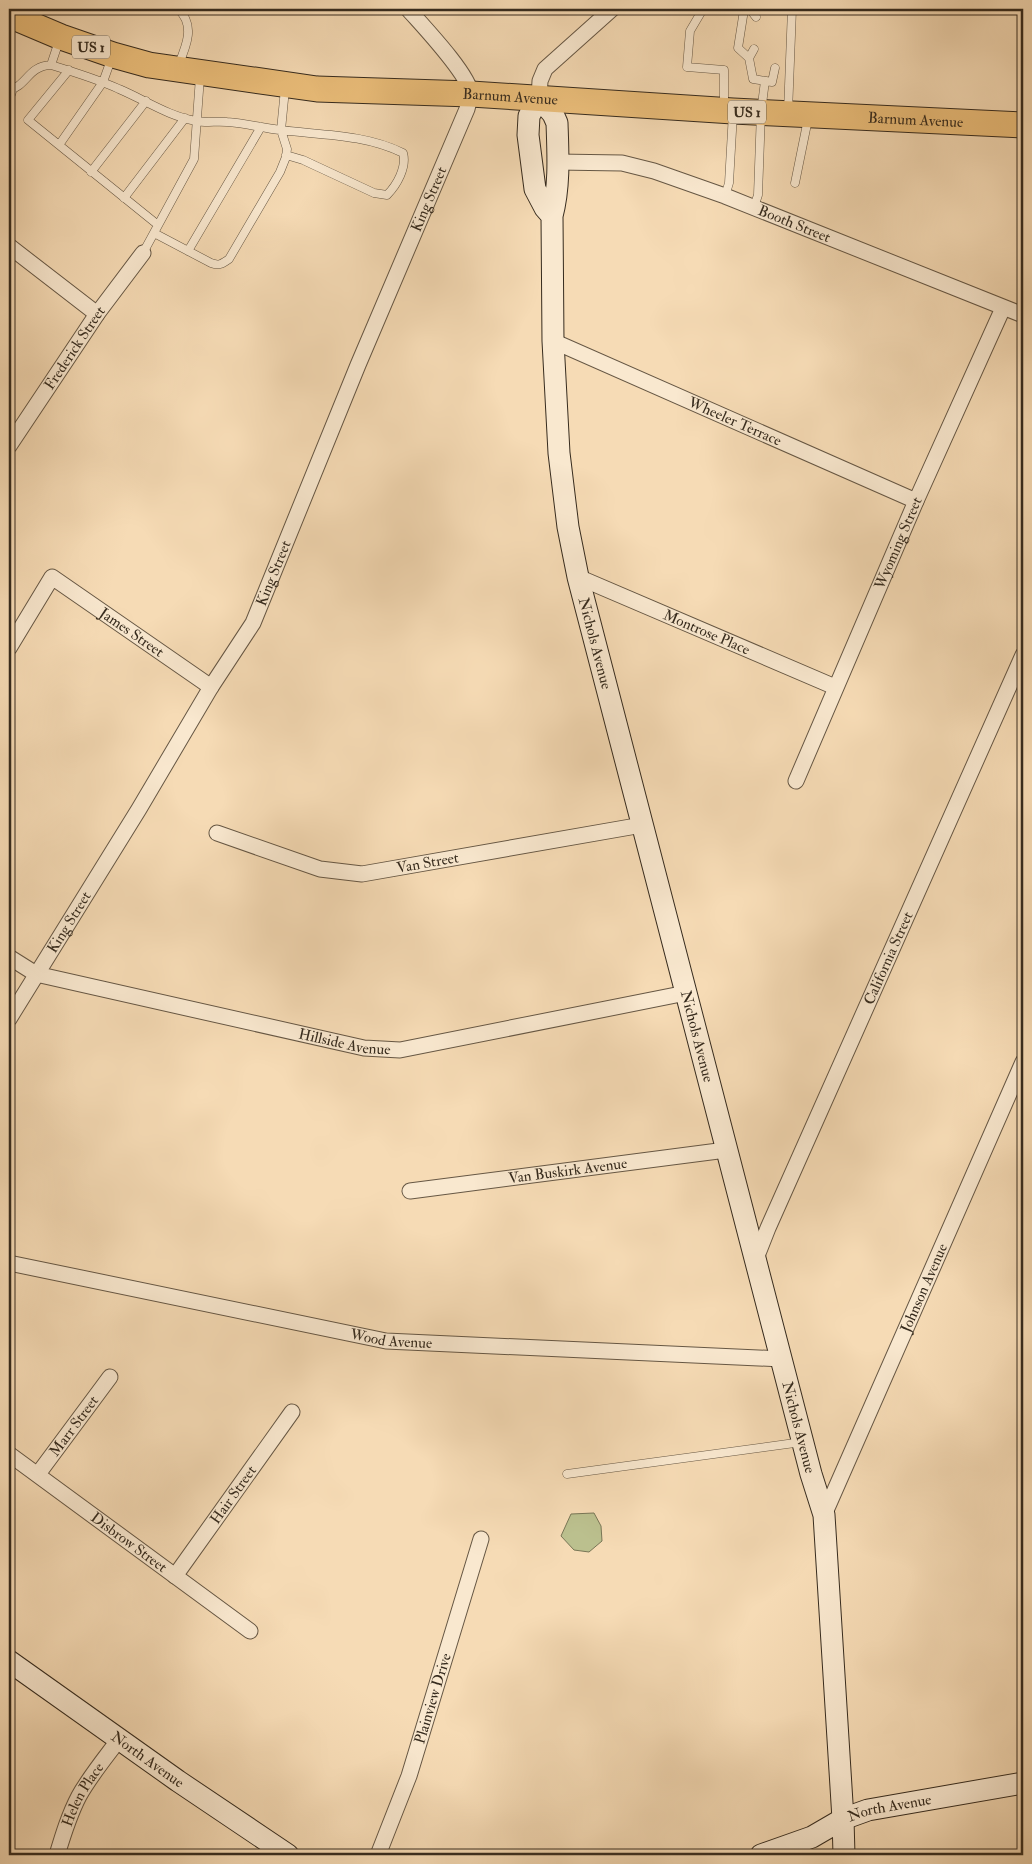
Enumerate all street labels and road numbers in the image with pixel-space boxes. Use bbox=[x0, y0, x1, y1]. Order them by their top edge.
road number: US 1 bbox=[72, 36, 110, 58]
street label: Barnum Avenue bbox=[462, 85, 558, 110]
road number: US 1 bbox=[728, 100, 766, 124]
street label: Barnum Avenue bbox=[868, 109, 964, 132]
street label: King Street bbox=[407, 164, 451, 235]
street label: Booth Street bbox=[755, 201, 833, 247]
street label: Frederick Street bbox=[40, 302, 110, 394]
street label: Wheeler Terrace bbox=[684, 392, 784, 451]
street label: Wyoming Street bbox=[870, 494, 927, 593]
street label: King Street bbox=[252, 538, 296, 609]
street label: Nichols Avenue bbox=[574, 596, 616, 691]
street label: James Street bbox=[94, 603, 168, 662]
street label: Montrose Place bbox=[660, 606, 753, 659]
street label: Van Street bbox=[395, 848, 460, 878]
street label: King Street bbox=[43, 888, 96, 957]
street label: California Street bbox=[860, 909, 918, 1008]
street label: Nichols Avenue bbox=[676, 989, 718, 1084]
street label: Hillside Avenue bbox=[297, 1025, 391, 1059]
street label: Van Buskirk Avenue bbox=[507, 1154, 628, 1188]
street label: Johnson Avenue bbox=[896, 1241, 952, 1337]
street label: Wood Avenue bbox=[348, 1325, 433, 1353]
street label: Nichols Avenue bbox=[777, 1380, 819, 1475]
street label: Marr Street bbox=[45, 1392, 103, 1460]
street label: Hair Street bbox=[206, 1462, 261, 1528]
street label: Disbrow Street bbox=[87, 1508, 171, 1577]
street label: Plainview Drive bbox=[410, 1651, 456, 1746]
street label: North Avenue bbox=[107, 1727, 187, 1792]
street label: Helen Place bbox=[58, 1759, 108, 1829]
street label: North Avenue bbox=[845, 1790, 933, 1827]

